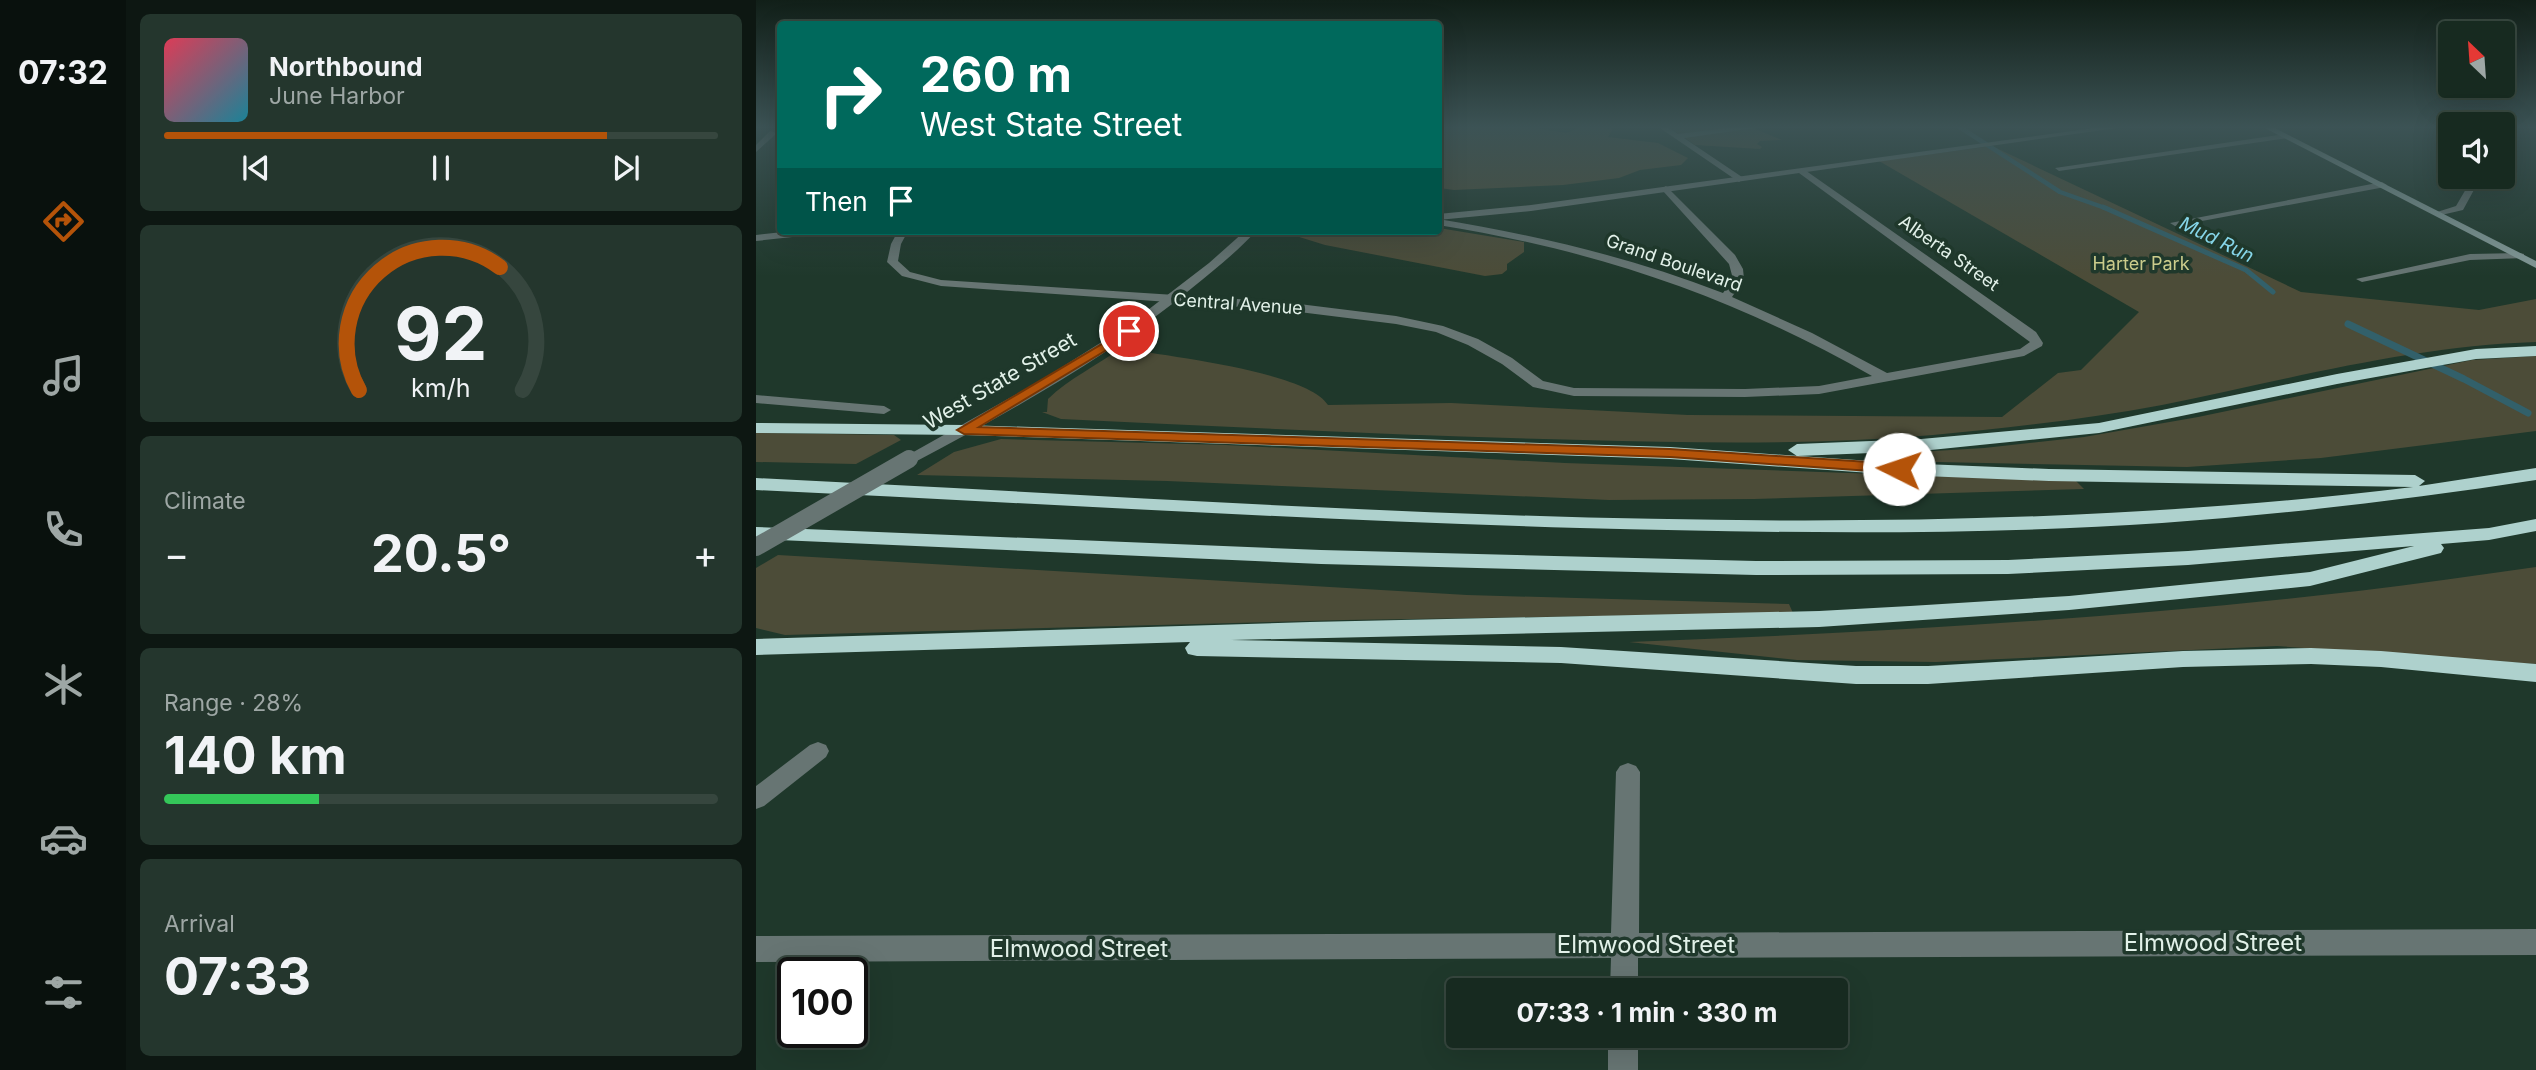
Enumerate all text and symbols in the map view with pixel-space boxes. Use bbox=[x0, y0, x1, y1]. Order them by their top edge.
north arrow bbox=[2438, 21, 2515, 98]
map controls bbox=[2438, 21, 2515, 189]
text: 260 m bbox=[920, 45, 1072, 104]
icon: right bbox=[805, 49, 896, 140]
text: Northbound bbox=[269, 51, 423, 82]
text: 07:32 bbox=[18, 53, 108, 92]
text: June Harbor bbox=[269, 82, 405, 110]
text: West State Street bbox=[920, 105, 1182, 144]
button: sound bbox=[2438, 112, 2515, 189]
icon: previous bbox=[237, 149, 275, 187]
icon: pause bbox=[422, 149, 460, 187]
icon: next bbox=[607, 149, 645, 187]
icon: arrive bbox=[882, 182, 920, 220]
text: Then bbox=[805, 186, 868, 217]
icon: directions bbox=[39, 197, 88, 246]
street label: Alberta Street bbox=[1895, 210, 2003, 295]
water label: Mud Run bbox=[2176, 212, 2258, 267]
street label: Grand Boulevard bbox=[1603, 229, 1745, 296]
park label: Harter Park bbox=[2092, 253, 2190, 274]
text: 92 bbox=[394, 289, 488, 378]
street label: Central Avenue bbox=[1173, 289, 1303, 318]
pin bbox=[1099, 301, 1159, 361]
icon: arrive bbox=[1110, 312, 1148, 350]
street label: West State Street bbox=[919, 327, 1081, 434]
icon: music bbox=[39, 351, 88, 400]
text: km/h bbox=[411, 373, 471, 403]
position arrow bbox=[1862, 432, 1936, 506]
text: Climate bbox=[164, 487, 246, 515]
icon: phone bbox=[39, 505, 88, 554]
text: 20.5° bbox=[371, 522, 511, 585]
text: − bbox=[164, 531, 189, 577]
text: + bbox=[693, 531, 718, 577]
icon: climate bbox=[39, 660, 88, 709]
text: Range · 28% bbox=[164, 689, 303, 717]
text: 140 km bbox=[164, 724, 347, 787]
icon: car bbox=[39, 814, 88, 863]
text: Arrival bbox=[164, 910, 235, 938]
street label: Elmwood Street bbox=[2124, 928, 2302, 957]
street label: Elmwood Street bbox=[1557, 930, 1735, 959]
street label: Elmwood Street bbox=[990, 934, 1168, 963]
text: 07:33 bbox=[164, 945, 311, 1008]
speed limit sign: 100 bbox=[777, 957, 868, 1048]
icon: filters bbox=[39, 968, 88, 1017]
text: 07:33 · 1 min · 330 m bbox=[1517, 997, 1777, 1028]

